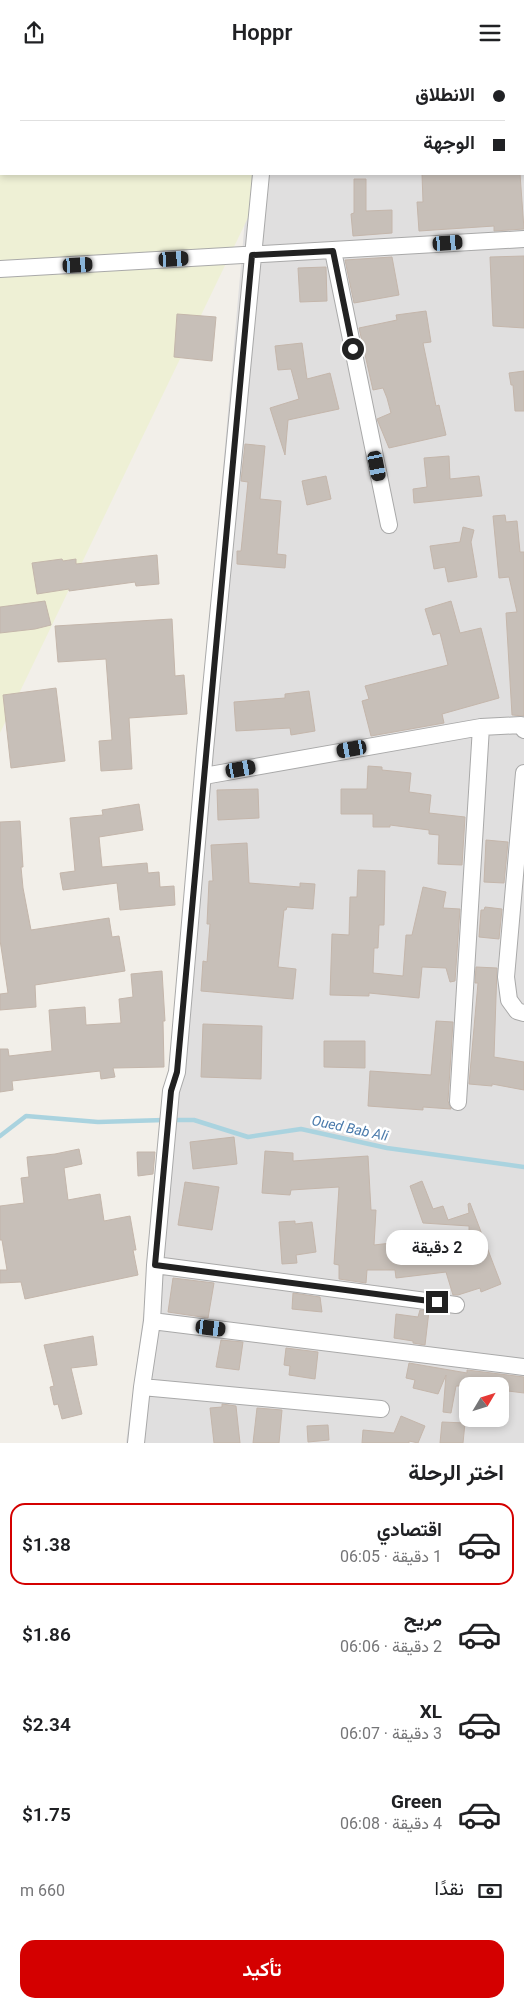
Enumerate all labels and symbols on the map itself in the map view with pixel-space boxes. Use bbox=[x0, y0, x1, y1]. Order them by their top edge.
car bbox=[432, 234, 463, 252]
car bbox=[158, 251, 189, 267]
car bbox=[62, 257, 93, 273]
route start bbox=[342, 338, 364, 360]
car bbox=[366, 450, 387, 482]
car bbox=[335, 739, 368, 759]
car bbox=[224, 759, 257, 779]
water label: Oued Bab Ali bbox=[310, 1112, 390, 1144]
callout: 2 دقيقة bbox=[386, 1229, 488, 1265]
route end bbox=[426, 1291, 448, 1313]
car bbox=[195, 1319, 226, 1337]
north arrow bbox=[459, 1377, 509, 1427]

